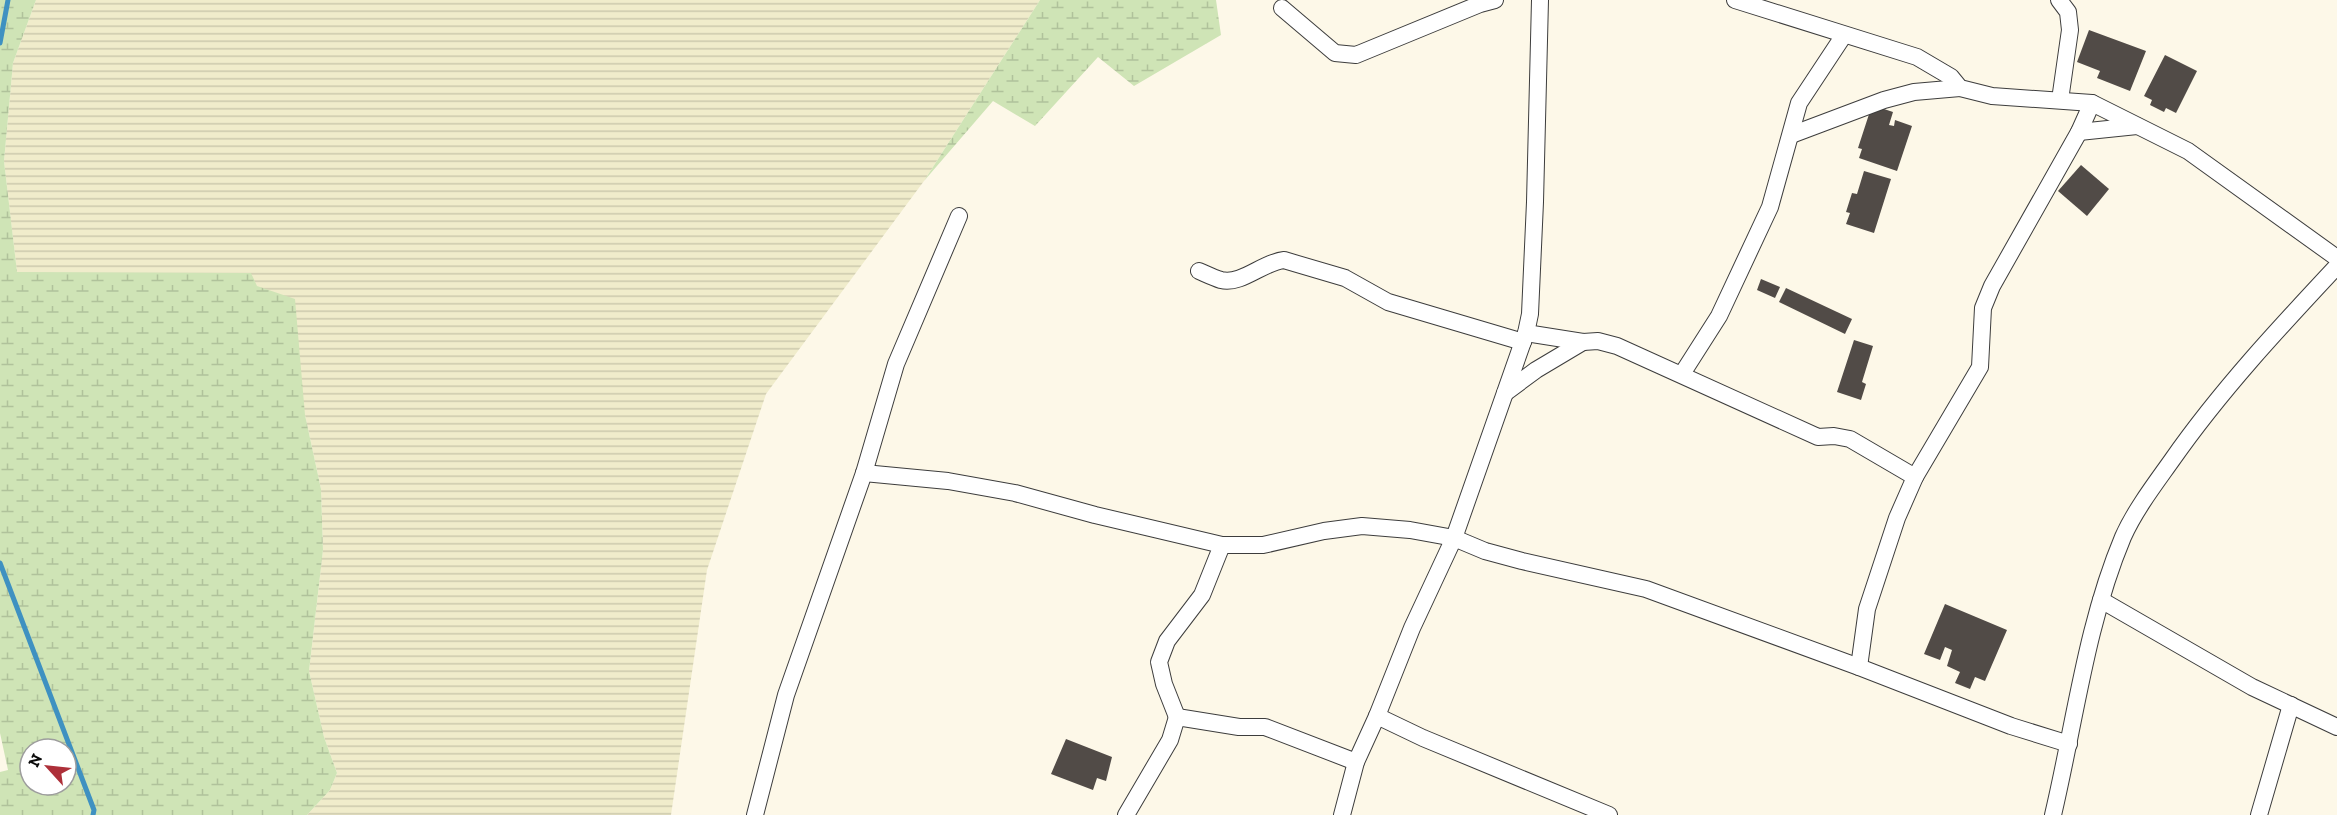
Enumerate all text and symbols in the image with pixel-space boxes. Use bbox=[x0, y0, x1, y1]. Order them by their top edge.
north arrow bbox=[18, 737, 78, 797]
text: N bbox=[24, 751, 46, 770]

